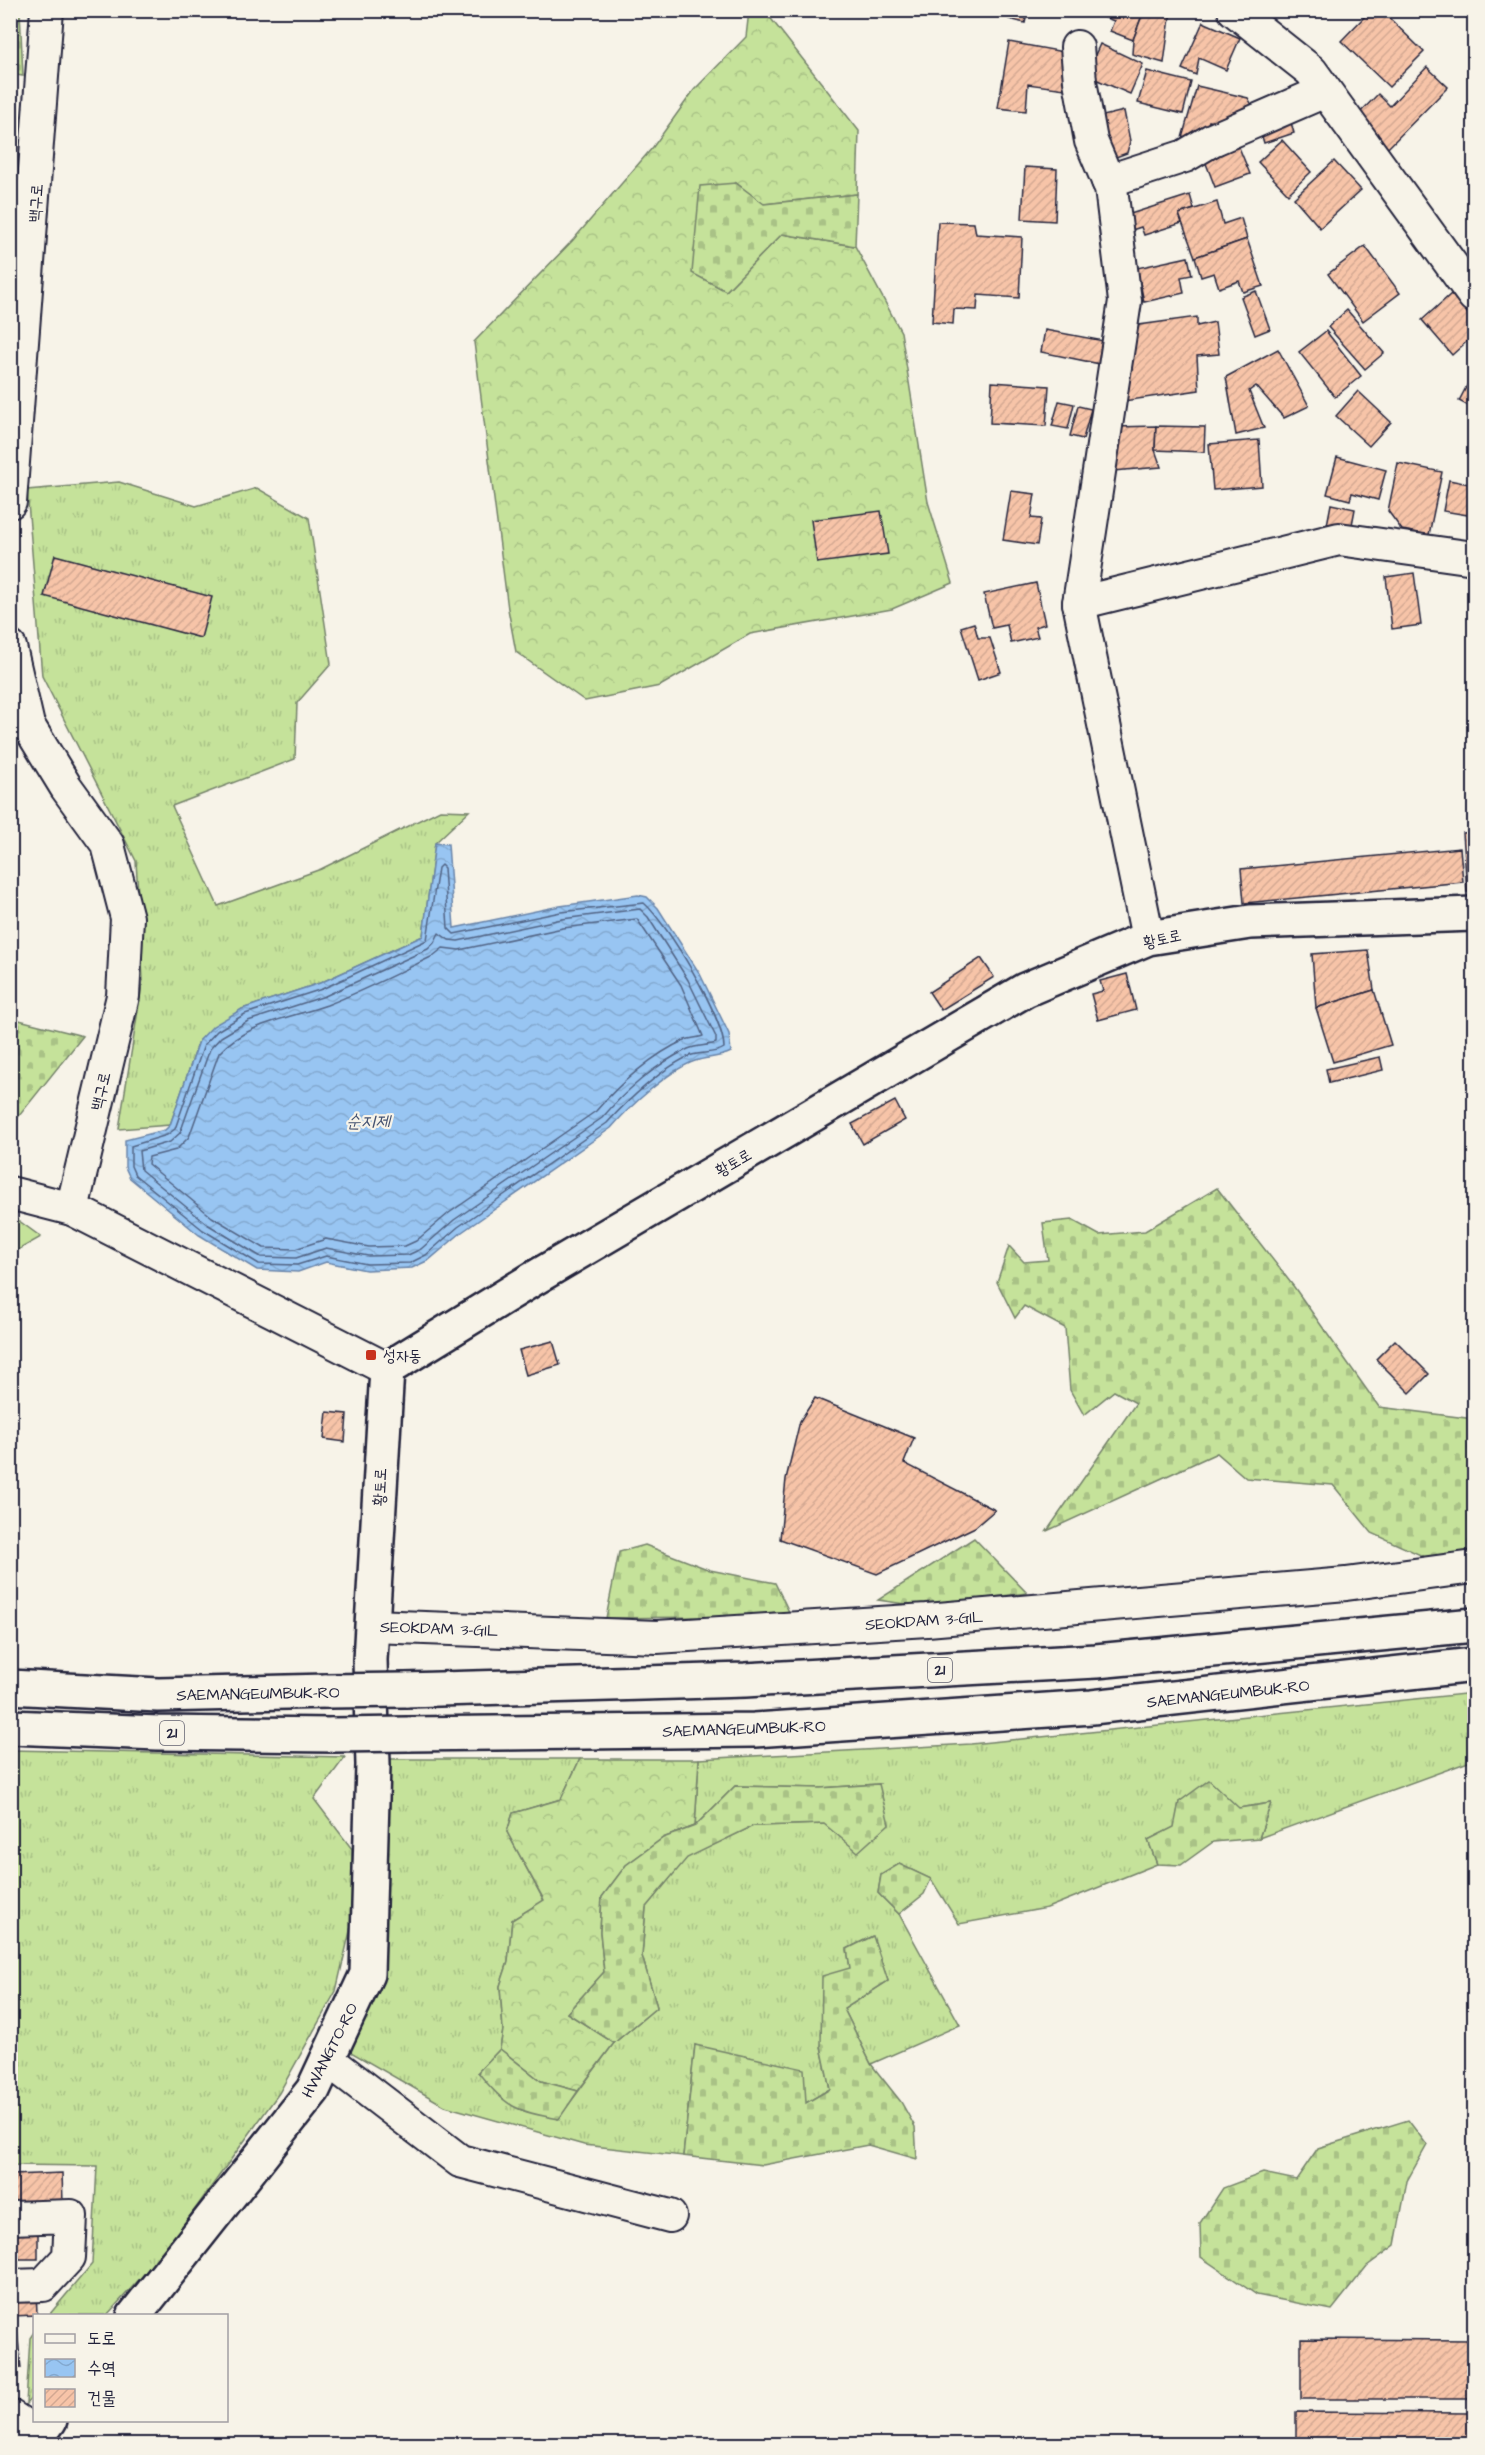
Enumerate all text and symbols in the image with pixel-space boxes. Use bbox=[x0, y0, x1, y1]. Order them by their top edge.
street label: 백구로 bbox=[24, 183, 48, 223]
street label: 황토로 bbox=[1141, 924, 1183, 954]
street label: 백구로 bbox=[86, 1070, 116, 1113]
water label: 순지제 bbox=[346, 1109, 392, 1134]
street label: 황토로 bbox=[711, 1144, 756, 1182]
place label: 성자동 bbox=[383, 1345, 422, 1367]
marker: 성자동 bbox=[364, 1348, 378, 1362]
street label: 황토로 bbox=[368, 1467, 392, 1507]
street label: SEOKDAM 3-GIL bbox=[864, 1606, 984, 1636]
street label: SEOKDAM 3-GIL bbox=[380, 1616, 498, 1642]
road number: 21 bbox=[928, 1658, 952, 1682]
street label: SAEMANGEUMBUK-RO bbox=[1146, 1674, 1311, 1713]
street label: SAEMANGEUMBUK-RO bbox=[176, 1682, 340, 1706]
street label: SAEMANGEUMBUK-RO bbox=[662, 1715, 826, 1743]
road number: 21 bbox=[160, 1721, 184, 1745]
street label: HWANGTO-RO bbox=[297, 1999, 363, 2102]
legend bbox=[33, 2314, 228, 2422]
text: 도로 bbox=[87, 2326, 116, 2351]
text: 수역 bbox=[87, 2356, 116, 2381]
text: 건물 bbox=[87, 2386, 116, 2411]

